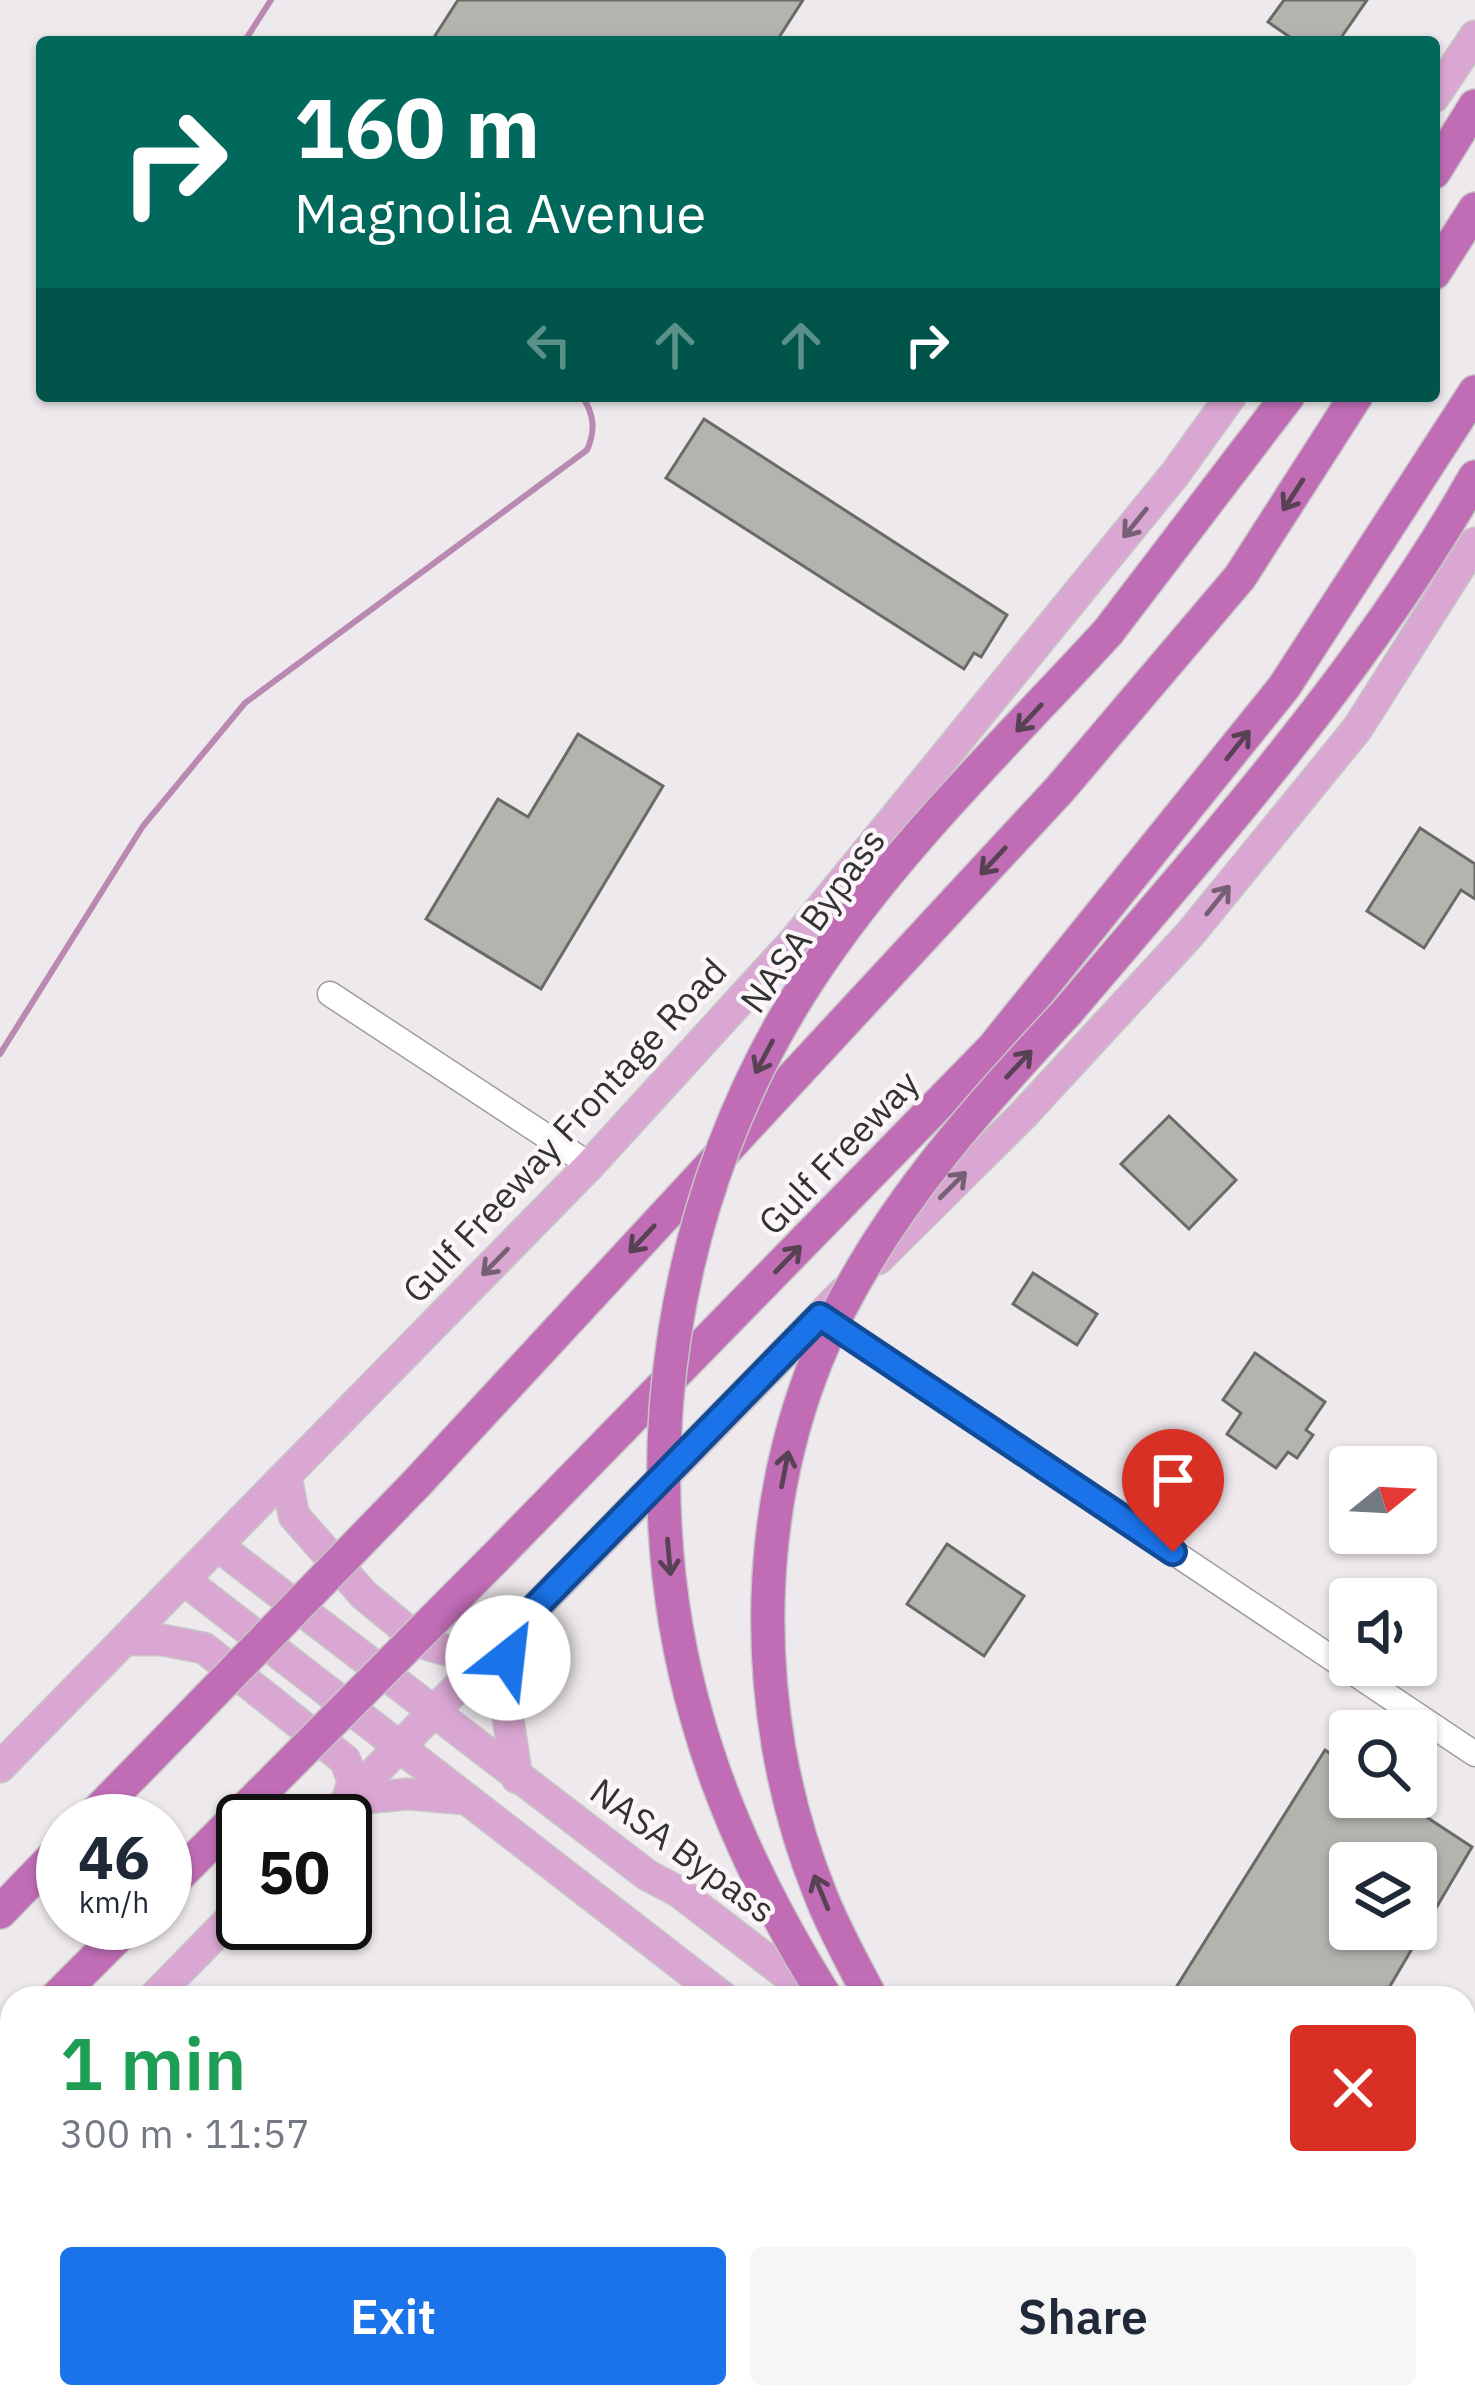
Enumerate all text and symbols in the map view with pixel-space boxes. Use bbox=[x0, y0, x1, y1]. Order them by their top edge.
text: 160 m bbox=[294, 72, 540, 181]
icon: right bbox=[96, 84, 252, 240]
text: Magnolia Avenue bbox=[294, 178, 706, 248]
icon: left bbox=[516, 312, 582, 378]
icon: ahead bbox=[642, 312, 708, 378]
icon: ahead bbox=[768, 312, 834, 378]
icon: right bbox=[894, 312, 960, 378]
one-way arrow bbox=[1280, 477, 1305, 511]
one-way arrow bbox=[1122, 507, 1149, 538]
one-way arrow bbox=[1015, 703, 1043, 732]
one-way arrow bbox=[1224, 730, 1251, 761]
street label: NASA Bypass bbox=[729, 818, 895, 1022]
one-way arrow bbox=[980, 846, 1008, 875]
one-way arrow bbox=[1204, 884, 1231, 916]
street label: Gulf Freeway Frontage Road bbox=[392, 948, 736, 1312]
one-way arrow bbox=[751, 1039, 774, 1074]
one-way arrow bbox=[1005, 1049, 1032, 1079]
street label: Gulf Freeway bbox=[748, 1060, 928, 1244]
one-way arrow bbox=[938, 1171, 967, 1200]
one-way arrow bbox=[629, 1224, 657, 1254]
one-way arrow bbox=[773, 1245, 801, 1274]
one-way arrow bbox=[482, 1247, 510, 1276]
pin bbox=[1122, 1429, 1224, 1552]
north arrow bbox=[1329, 1446, 1437, 1554]
map controls bbox=[1329, 1446, 1437, 1950]
icon: arrive bbox=[1140, 1447, 1206, 1513]
one-way arrow bbox=[775, 1450, 797, 1489]
one-way arrow bbox=[658, 1537, 681, 1576]
button: sound bbox=[1329, 1578, 1437, 1686]
position arrow bbox=[445, 1595, 571, 1721]
button: search bbox=[1329, 1710, 1437, 1818]
street label: NASA Bypass bbox=[581, 1767, 785, 1933]
speed limit sign: 50 bbox=[216, 1794, 372, 1950]
text: 46 bbox=[78, 1817, 150, 1896]
button: layers bbox=[1329, 1842, 1437, 1950]
one-way arrow bbox=[809, 1875, 830, 1912]
text: km/h bbox=[79, 1882, 149, 1921]
text: 1 min bbox=[60, 2016, 246, 2110]
button: close bbox=[1290, 2025, 1416, 2151]
text: 300 m · 11:57 bbox=[60, 2108, 310, 2159]
button: Exit bbox=[60, 2247, 726, 2385]
button: Share bbox=[750, 2247, 1416, 2385]

